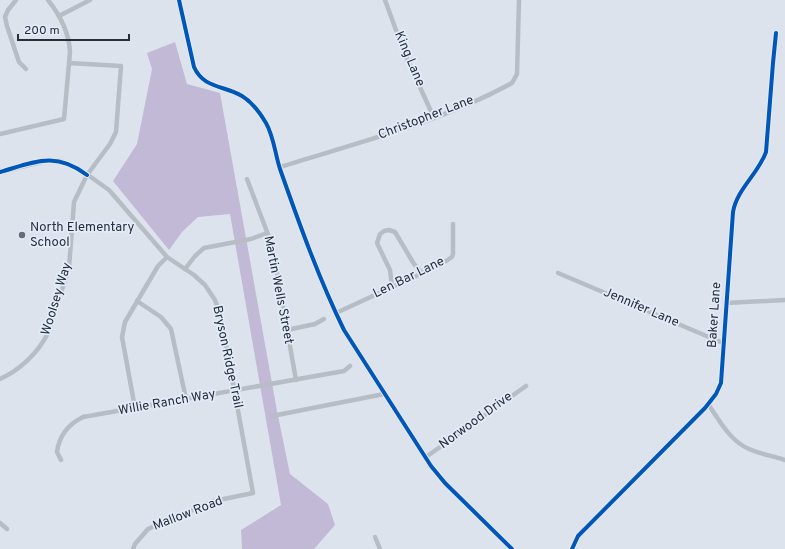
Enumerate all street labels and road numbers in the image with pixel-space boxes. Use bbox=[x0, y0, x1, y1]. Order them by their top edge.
street label: King Lane bbox=[390, 29, 428, 89]
street label: Christopher Lane bbox=[376, 92, 476, 144]
street label: Martin Wells Street bbox=[260, 235, 296, 345]
street label: Len Bar Lane bbox=[371, 254, 447, 302]
street label: Woolsey Way bbox=[38, 260, 76, 337]
street label: Baker Lane bbox=[705, 282, 725, 348]
street label: Jennifer Lane bbox=[601, 285, 681, 331]
street label: Bryson Ridge Trail bbox=[208, 304, 246, 410]
street label: Willie Ranch Way bbox=[117, 387, 217, 419]
street label: Norwood Drive bbox=[436, 389, 516, 453]
street label: Mallow Road bbox=[151, 493, 225, 535]

